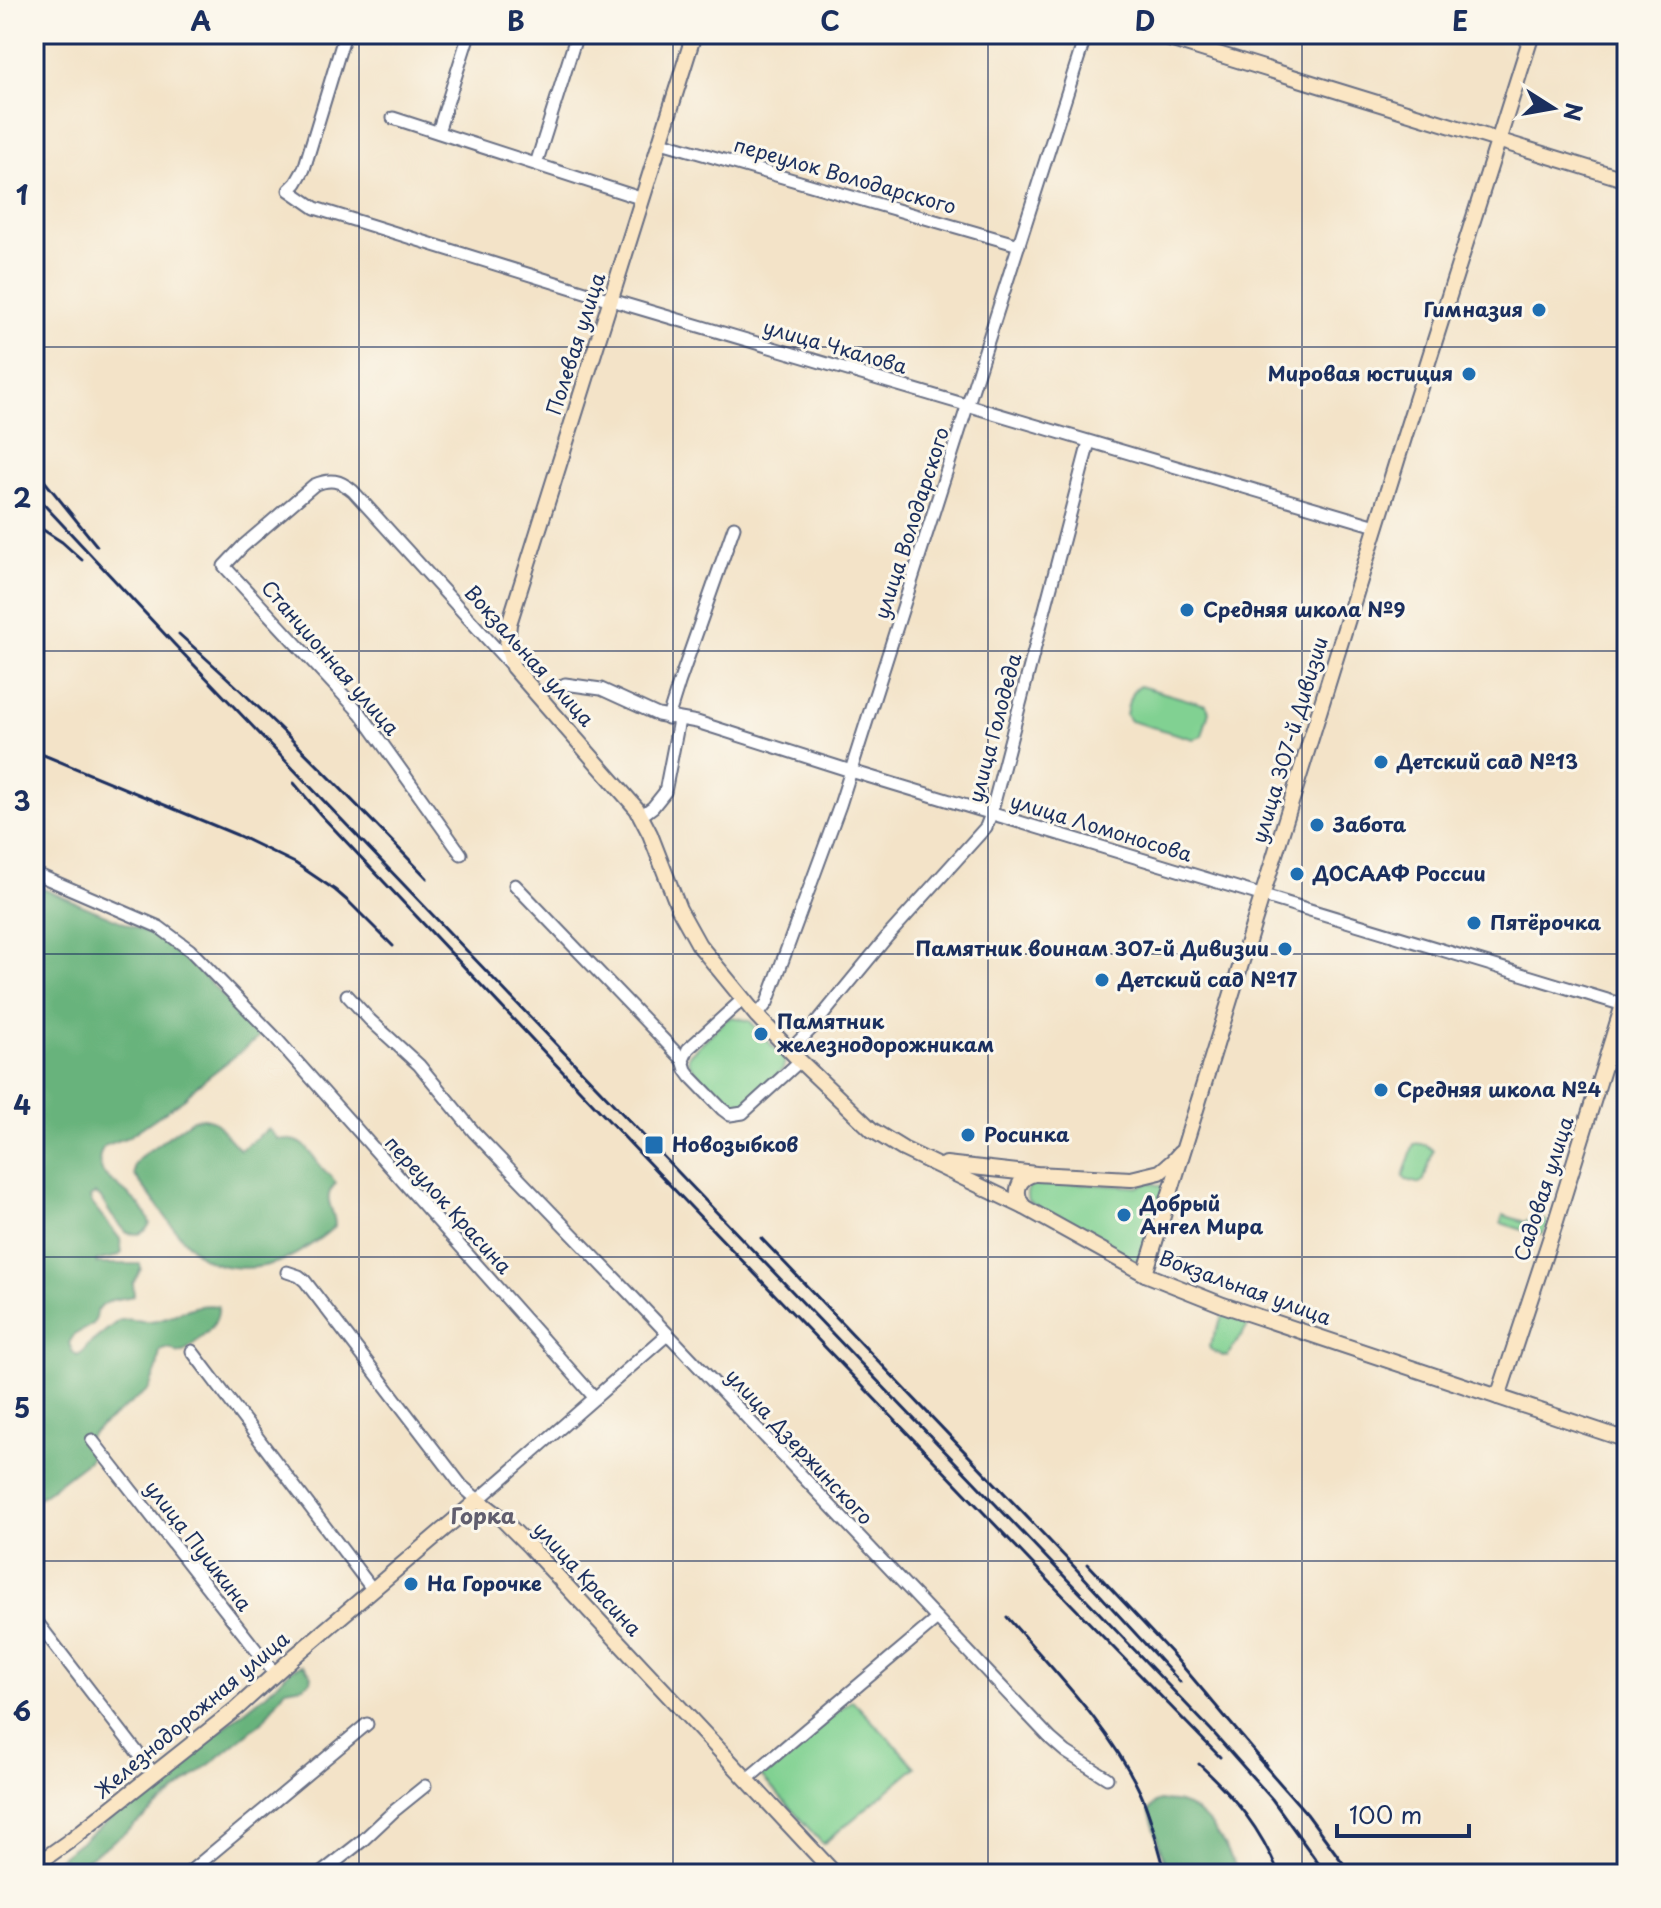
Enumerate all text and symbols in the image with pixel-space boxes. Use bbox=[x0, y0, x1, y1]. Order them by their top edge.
text: A bbox=[191, 1, 211, 40]
text: B bbox=[507, 1, 525, 40]
text: C bbox=[820, 1, 840, 40]
text: D bbox=[1135, 1, 1155, 40]
text: E bbox=[1452, 1, 1468, 40]
north arrow bbox=[1513, 68, 1593, 148]
text: N bbox=[1556, 100, 1592, 124]
street label: переулок Володарского bbox=[731, 129, 960, 221]
text: 1 bbox=[16, 175, 28, 214]
street label: Полевая улица bbox=[538, 268, 612, 419]
place label: Гимназия bbox=[1423, 294, 1523, 324]
marker: Гимназия bbox=[1530, 301, 1548, 319]
street label: улица Чкалова bbox=[760, 311, 911, 381]
place label: Мировая юстиция bbox=[1268, 358, 1453, 388]
marker: Мировая юстиция bbox=[1460, 365, 1478, 383]
street label: улица Володарского bbox=[866, 423, 956, 623]
text: 2 bbox=[13, 478, 31, 517]
street label: Станционная улица bbox=[255, 573, 407, 742]
street label: Вокзальная улица bbox=[458, 578, 602, 733]
place label: Средняя школа №9 bbox=[1203, 594, 1406, 624]
marker: Средняя школа №9 bbox=[1178, 601, 1196, 619]
street label: улица 307-й Дивизии bbox=[1243, 633, 1335, 847]
street label: улица Голодеда bbox=[960, 649, 1029, 806]
place label: Детский сад №13 bbox=[1396, 746, 1578, 776]
marker: Детский сад №13 bbox=[1372, 753, 1390, 771]
text: 3 bbox=[13, 781, 31, 820]
street label: улица Ломоносова bbox=[1007, 785, 1196, 869]
place label: Забота bbox=[1332, 809, 1407, 839]
marker: Забота bbox=[1308, 816, 1326, 834]
place label: ДОСААФ России bbox=[1312, 858, 1486, 888]
marker: ДОСААФ России bbox=[1288, 865, 1306, 883]
place label: Пятёрочка bbox=[1490, 907, 1601, 937]
marker: Пятёрочка bbox=[1465, 914, 1483, 932]
place label: Памятник воинам 307-й Дивизии bbox=[915, 933, 1269, 963]
marker: Памятник воинам 307-й Дивизии bbox=[1276, 940, 1294, 958]
place label: Детский сад №17 bbox=[1117, 964, 1297, 994]
marker: Детский сад №17 bbox=[1093, 971, 1111, 989]
place label: Памятник железнодорожникам bbox=[777, 1006, 995, 1059]
marker: Памятник железнодорожникам bbox=[752, 1025, 770, 1043]
place label: Средняя школа №4 bbox=[1397, 1074, 1602, 1104]
marker: Средняя школа №4 bbox=[1372, 1081, 1390, 1099]
text: 4 bbox=[13, 1085, 31, 1124]
street label: Садовая улица bbox=[1506, 1112, 1581, 1265]
place label: Росинка bbox=[984, 1119, 1070, 1149]
marker: Росинка bbox=[959, 1126, 977, 1144]
street label: переулок Красина bbox=[378, 1128, 519, 1281]
place label: Новозыбков bbox=[672, 1129, 798, 1159]
marker: Новозыбков bbox=[643, 1134, 665, 1156]
place label: Добрый Ангел Мира bbox=[1139, 1188, 1264, 1241]
marker: Добрый Ангел Мира bbox=[1115, 1206, 1133, 1224]
street label: Вокзальная улица bbox=[1155, 1242, 1336, 1332]
street label: улица Дзержинского bbox=[719, 1361, 880, 1531]
text: 5 bbox=[14, 1388, 30, 1427]
street label: улица Пушкина bbox=[138, 1474, 260, 1617]
district label: Горка bbox=[450, 1498, 516, 1531]
street label: улица Красина bbox=[527, 1514, 649, 1643]
place label: На Горочке bbox=[427, 1568, 542, 1598]
marker: На Горочке bbox=[402, 1575, 420, 1593]
street label: Железнодорожная улица bbox=[87, 1623, 296, 1805]
text: 6 bbox=[13, 1691, 31, 1730]
scale bar bbox=[1337, 1788, 1469, 1838]
text: 100 m bbox=[1349, 1796, 1422, 1832]

